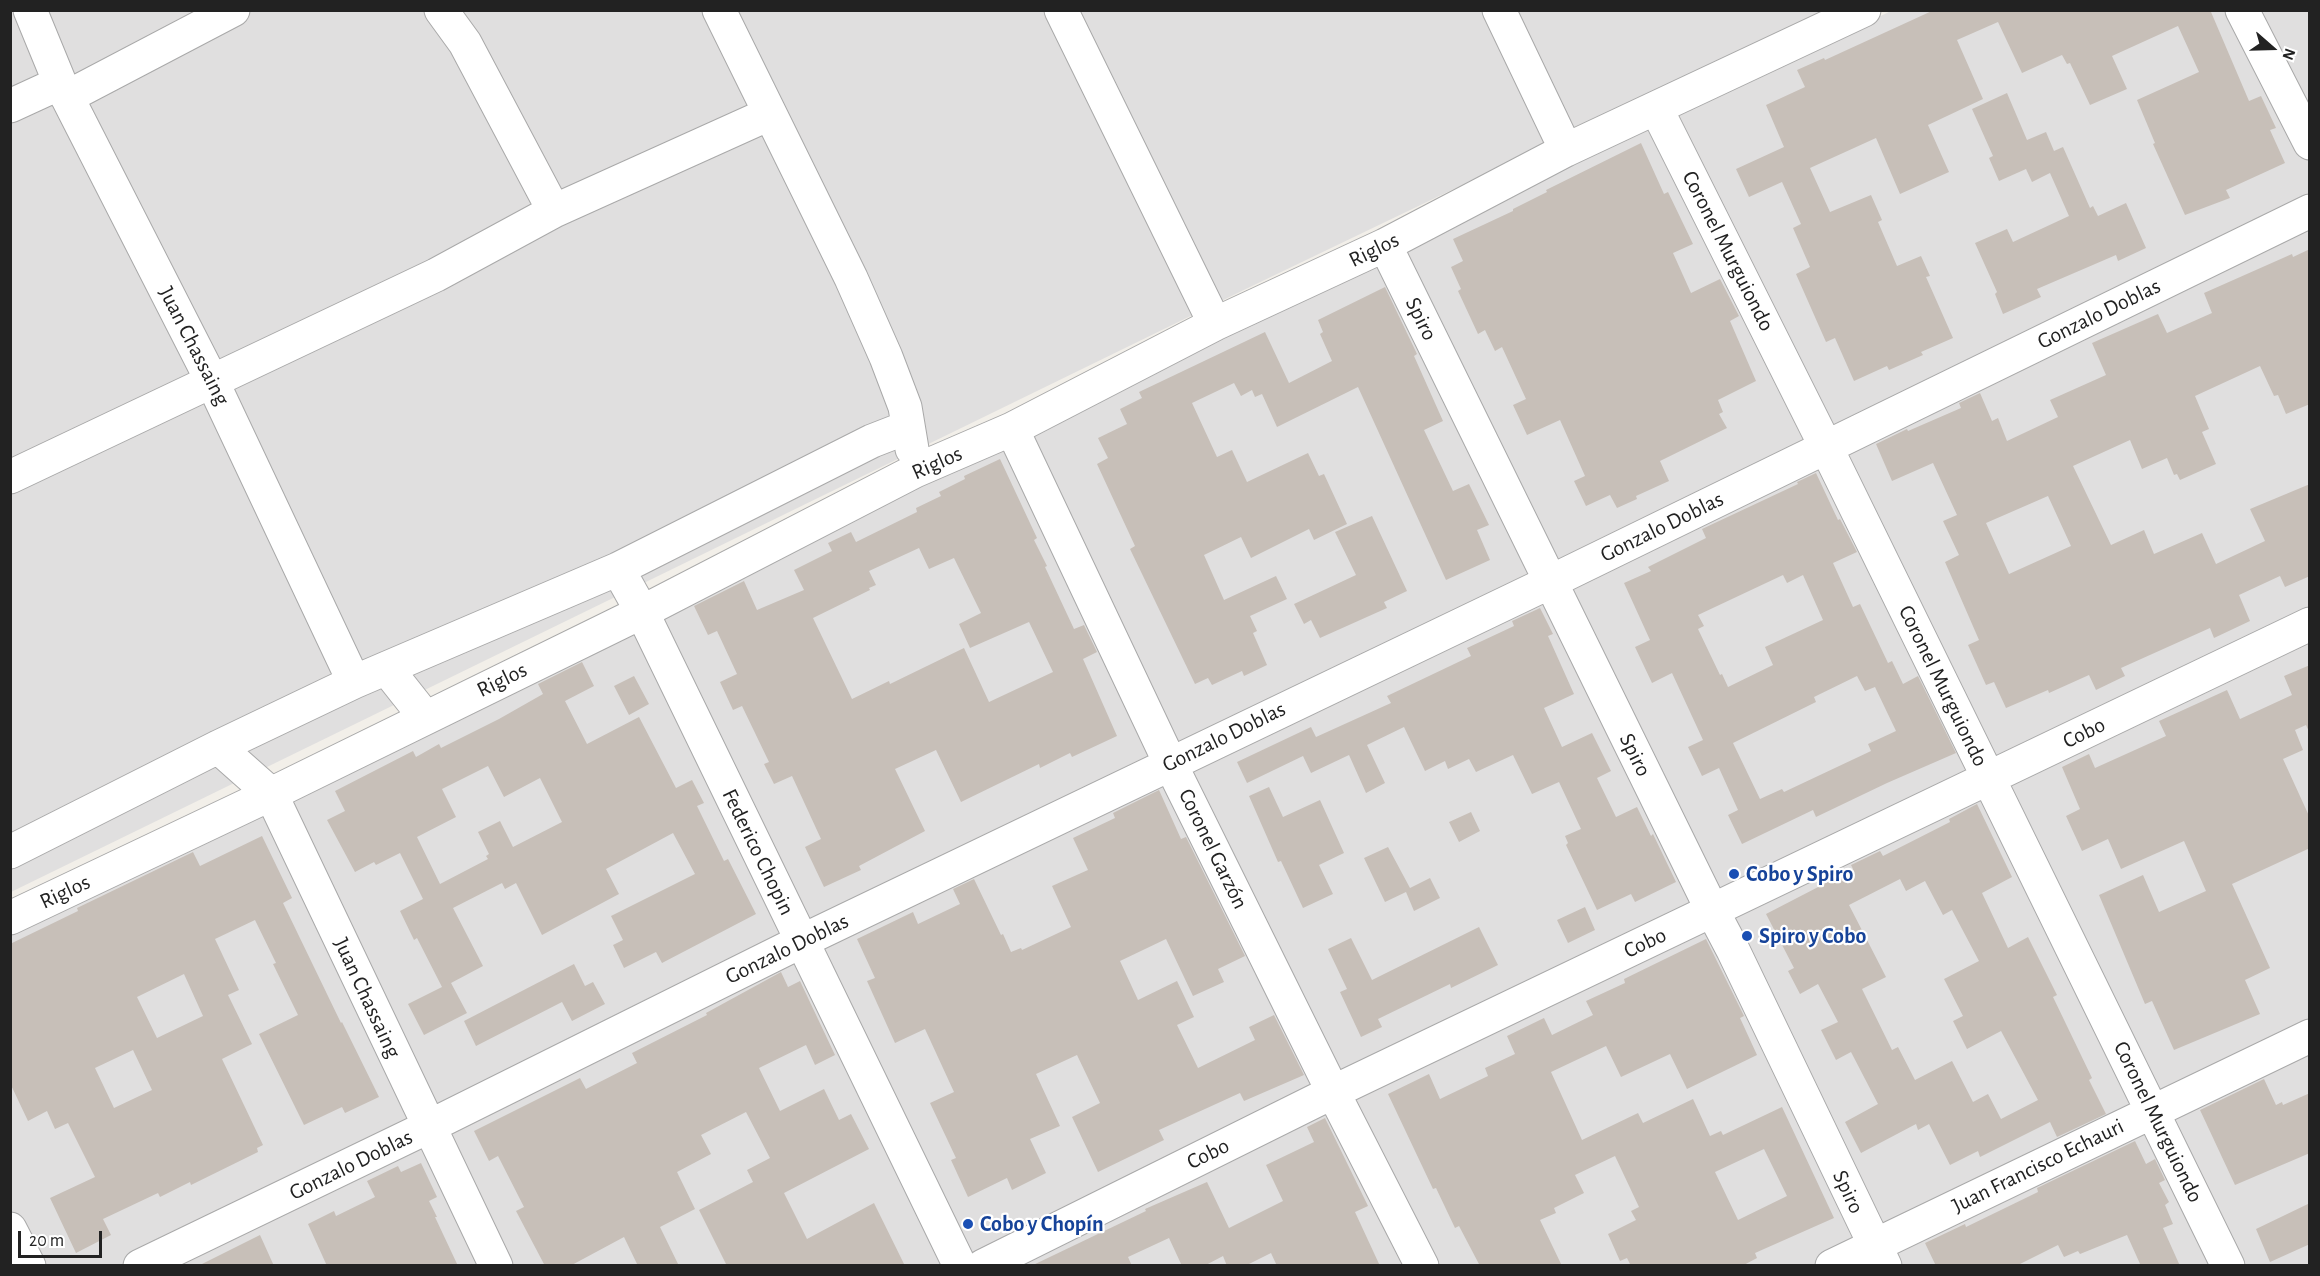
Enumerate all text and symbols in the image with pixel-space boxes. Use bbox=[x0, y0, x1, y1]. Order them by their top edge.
north arrow bbox=[2242, 18, 2302, 78]
text: N bbox=[2279, 46, 2298, 62]
street label: Coronel Murguiondo bbox=[1676, 167, 1780, 335]
street label: Riglos bbox=[1345, 227, 1403, 273]
street label: Gonzalo Doblas bbox=[2033, 273, 2165, 355]
street label: Juan Chassaing bbox=[153, 282, 235, 410]
street label: Spiro bbox=[1399, 293, 1443, 345]
street label: Riglos bbox=[908, 440, 966, 486]
street label: Gonzalo Doblas bbox=[1596, 486, 1728, 568]
street label: Coronel Murguiondo bbox=[1893, 601, 1993, 771]
street label: Riglos bbox=[473, 657, 531, 703]
street label: Gonzalo Doblas bbox=[1158, 696, 1290, 778]
street label: Cobo bbox=[2058, 712, 2110, 754]
street label: Spiro bbox=[1613, 729, 1657, 781]
street label: Federico Chopin bbox=[716, 785, 800, 919]
street label: Coronel Garzón bbox=[1173, 785, 1253, 913]
place label: Cobo y Spiro bbox=[1746, 861, 1853, 887]
marker: Cobo y Spiro bbox=[1727, 867, 1741, 881]
street label: Riglos bbox=[36, 869, 94, 915]
street label: Gonzalo Doblas bbox=[721, 908, 853, 990]
street label: Cobo bbox=[1620, 922, 1670, 964]
place label: Spiro y Cobo bbox=[1759, 923, 1866, 949]
marker: Spiro y Cobo bbox=[1740, 929, 1754, 943]
street label: Juan Chassaing bbox=[328, 934, 406, 1062]
street label: Coronel Murguiondo bbox=[2108, 1037, 2208, 1207]
street label: Juan Francisco Echauri bbox=[1948, 1113, 2128, 1219]
street label: Gonzalo Doblas bbox=[285, 1124, 417, 1206]
street label: Cobo bbox=[1182, 1133, 1234, 1175]
street label: Spiro bbox=[1827, 1166, 1869, 1218]
place label: Cobo y Chopín bbox=[980, 1211, 1104, 1237]
marker: Cobo y Chopín bbox=[961, 1217, 975, 1231]
scale bar bbox=[21, 1219, 105, 1257]
text: 20 m bbox=[29, 1232, 64, 1250]

